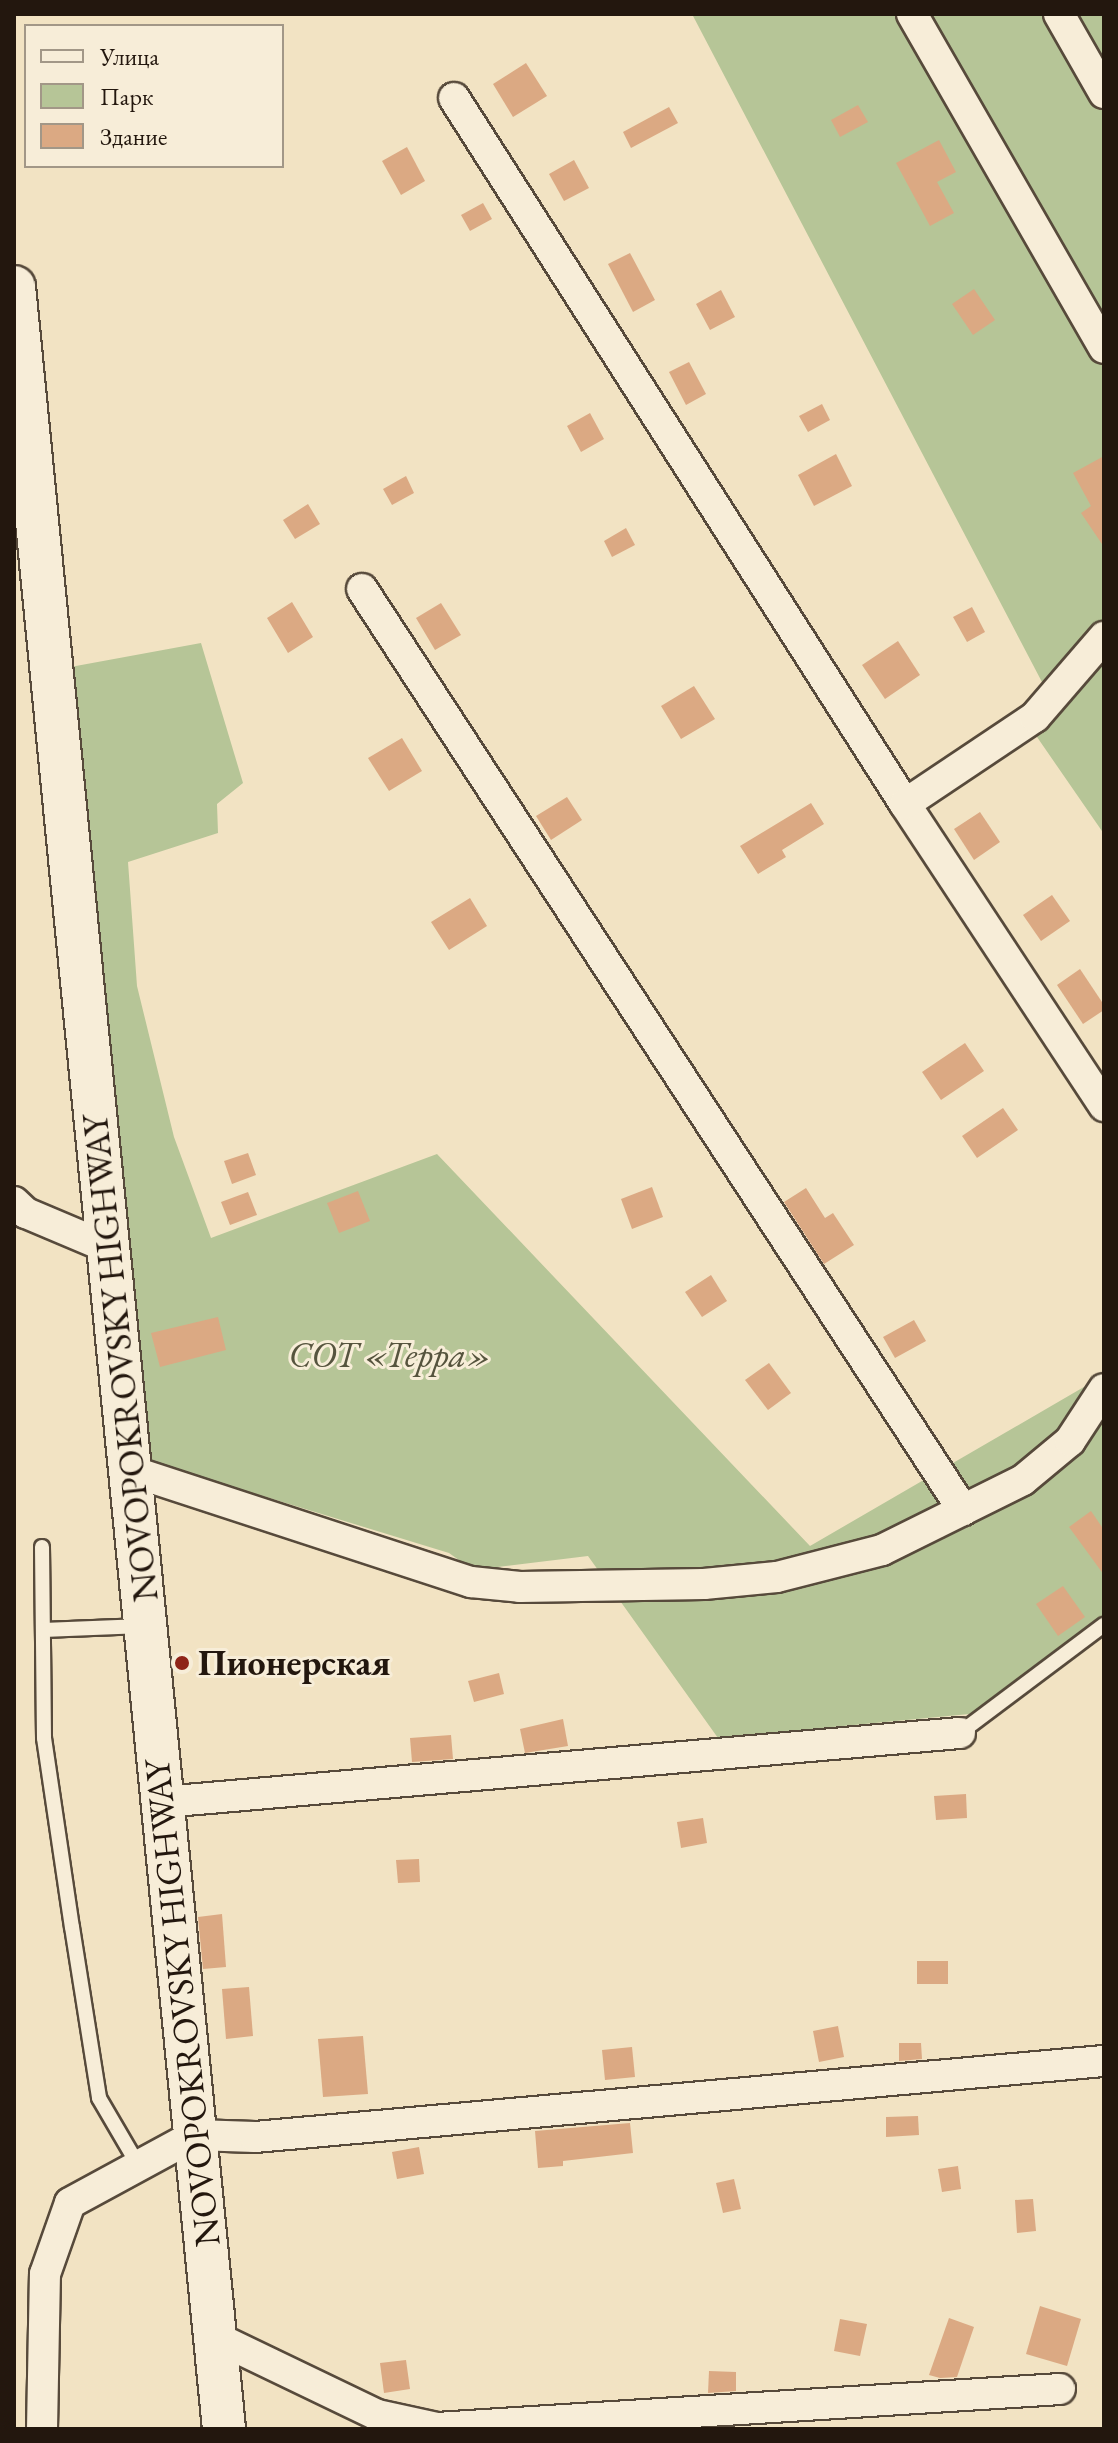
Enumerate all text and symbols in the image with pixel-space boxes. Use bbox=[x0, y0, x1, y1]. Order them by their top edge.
legend bbox=[24, 24, 284, 168]
text: Улица bbox=[100, 41, 159, 72]
text: Парк bbox=[100, 81, 153, 112]
text: Здание bbox=[100, 121, 167, 152]
street label: NOVOPOKROVSKY HIGHWAY bbox=[73, 1112, 167, 1604]
park label: СОТ «Терра» bbox=[288, 1333, 492, 1377]
place label: Пионерская bbox=[198, 1641, 390, 1685]
marker: Пионерская bbox=[173, 1654, 191, 1672]
street label: NOVOPOKROVSKY HIGHWAY bbox=[135, 1757, 229, 2249]

